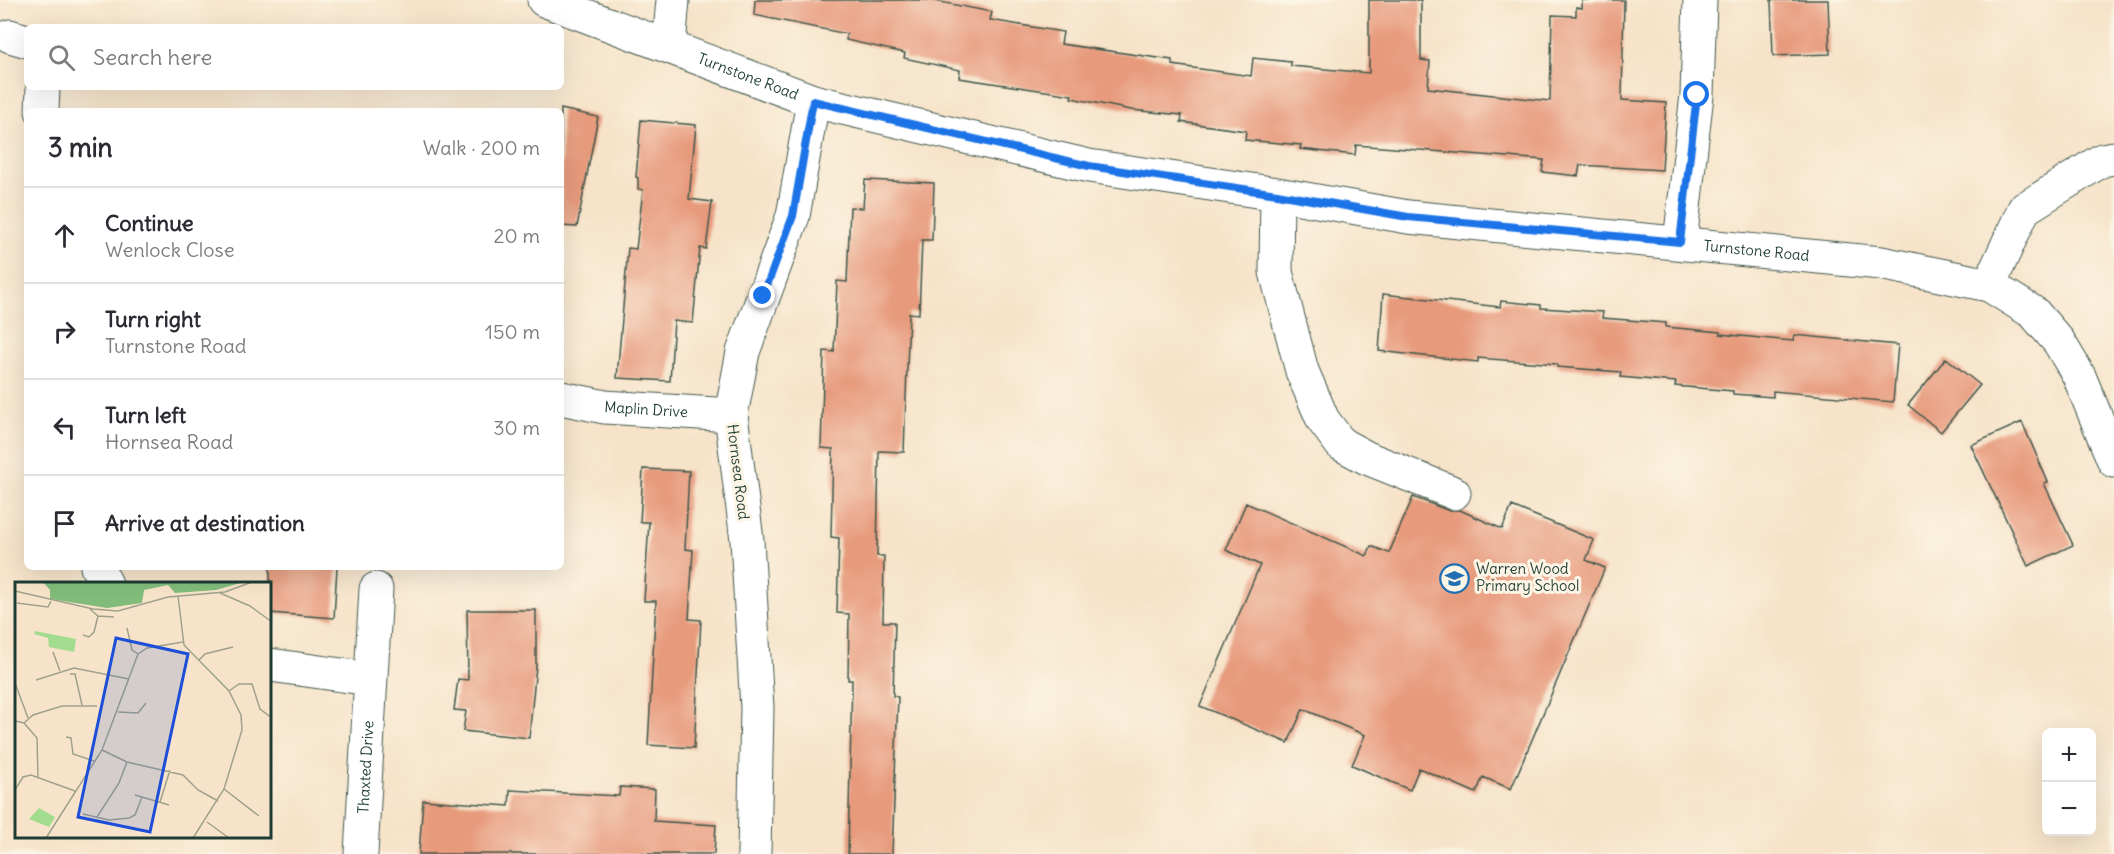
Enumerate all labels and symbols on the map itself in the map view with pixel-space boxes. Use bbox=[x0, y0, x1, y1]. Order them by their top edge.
street label: Turnstone Road bbox=[695, 49, 802, 104]
route start bbox=[1683, 81, 1709, 107]
street label: Turnstone Road bbox=[1703, 236, 1810, 265]
route end bbox=[749, 282, 775, 308]
street label: Maplin Drive bbox=[604, 397, 688, 421]
street label: Hornsea Road bbox=[723, 423, 754, 521]
place label: Warren Wood Primary School bbox=[1476, 559, 1579, 595]
school or university icon: Warren Wood Primary School bbox=[1439, 562, 1471, 594]
inset map bbox=[15, 582, 272, 839]
street label: Thaxted Drive bbox=[353, 720, 378, 814]

